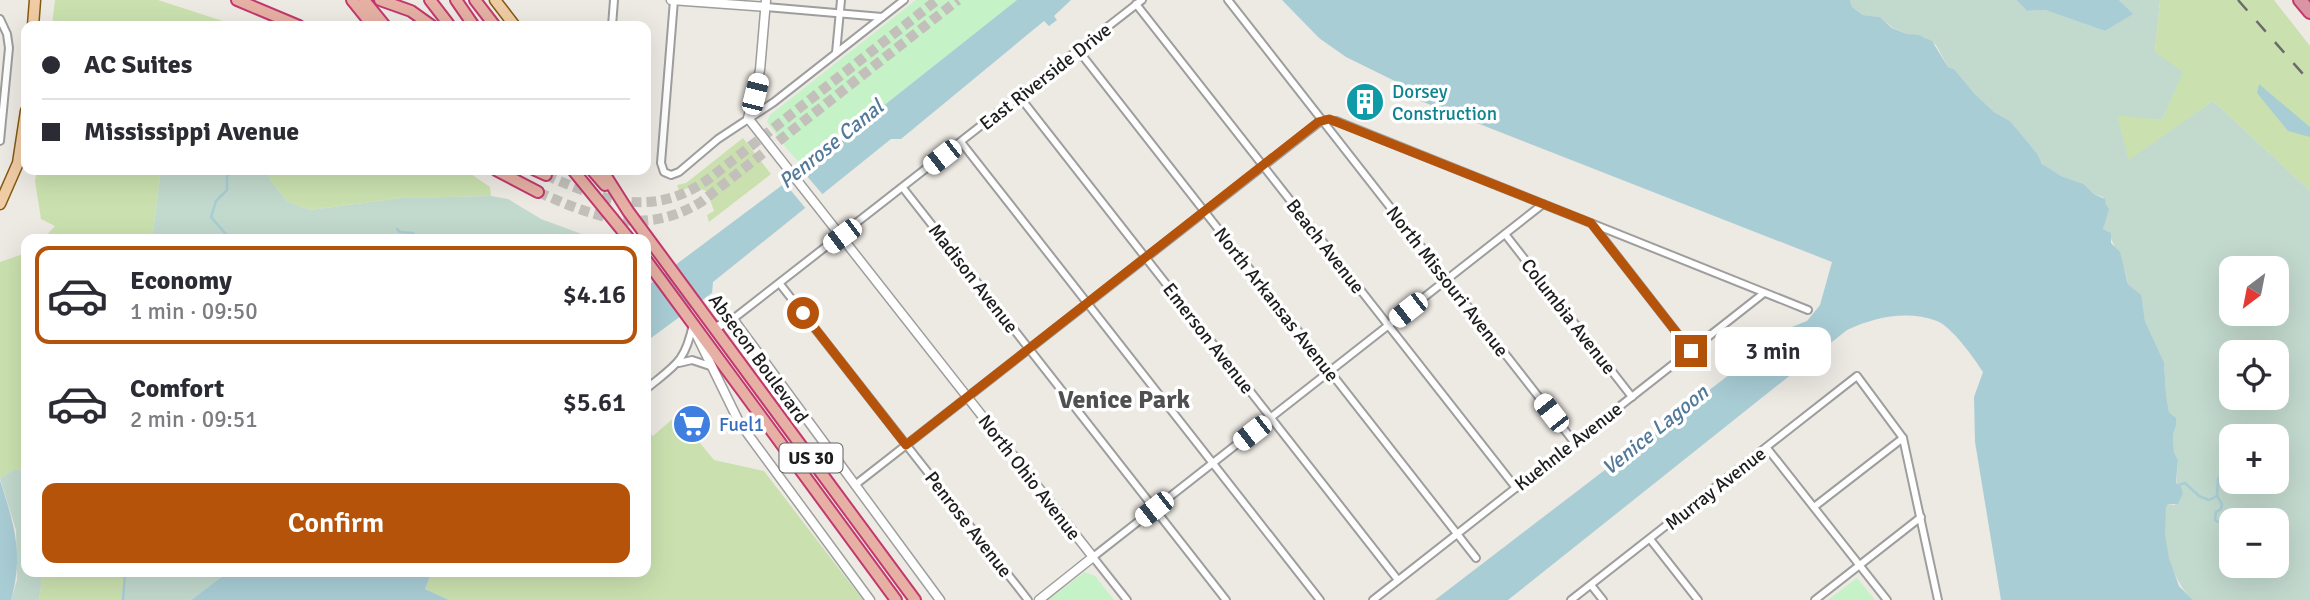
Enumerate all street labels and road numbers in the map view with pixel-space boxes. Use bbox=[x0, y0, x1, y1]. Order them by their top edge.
street label: East Riverside Drive bbox=[975, 18, 1116, 136]
street label: Beach Avenue bbox=[1281, 195, 1370, 299]
street label: North Missouri Avenue bbox=[1381, 201, 1514, 362]
street label: Madison Avenue bbox=[923, 219, 1023, 338]
street label: North Arkansas Avenue bbox=[1208, 223, 1344, 387]
street label: Columbia Avenue bbox=[1515, 254, 1621, 379]
street label: Emerson Avenue bbox=[1157, 278, 1259, 399]
street label: Absecon Boulevard bbox=[703, 289, 813, 428]
street label: Kuehnle Avenue bbox=[1510, 397, 1627, 496]
street label: North Ohio Avenue bbox=[973, 410, 1086, 545]
street label: Murray Avenue bbox=[1660, 442, 1771, 536]
road number: US 30 bbox=[780, 444, 842, 472]
street label: Penrose Avenue bbox=[919, 467, 1017, 582]

